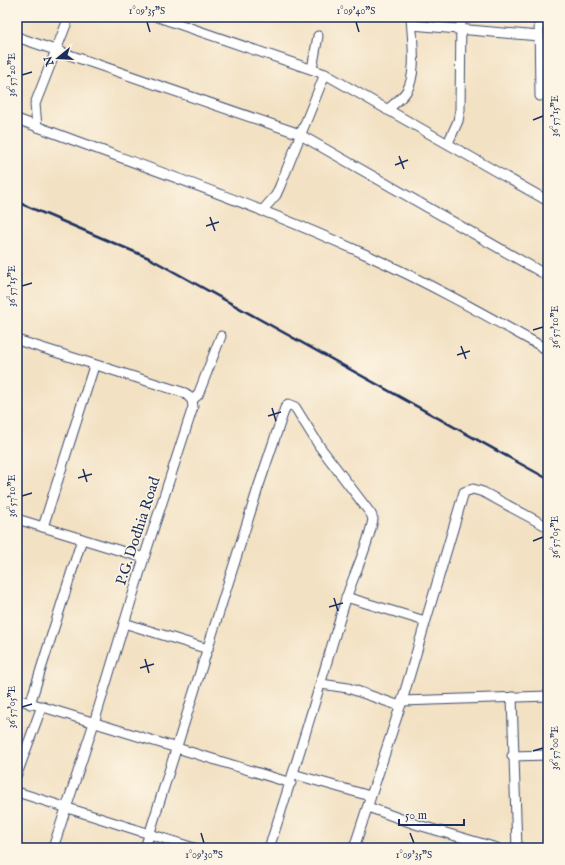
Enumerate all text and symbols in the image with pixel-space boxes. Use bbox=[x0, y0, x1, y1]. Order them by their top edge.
text: 1°09'35"S bbox=[129, 5, 165, 18]
text: 1°09'40"S bbox=[337, 5, 375, 18]
north arrow bbox=[38, 38, 78, 78]
text: 36°57'20"E bbox=[6, 53, 19, 97]
text: N bbox=[41, 54, 58, 68]
text: 36°57'15"E bbox=[549, 95, 562, 137]
text: 36°57'15"E bbox=[6, 265, 19, 307]
text: 36°57'10"E bbox=[549, 306, 562, 348]
street label: P.G. Dodhia Road bbox=[112, 473, 165, 588]
text: 36°57'10"E bbox=[6, 475, 19, 517]
text: 36°57'05"E bbox=[549, 516, 562, 558]
text: 36°57'05"E bbox=[6, 686, 19, 728]
text: 36°57'00"E bbox=[549, 726, 562, 770]
scale bar bbox=[399, 801, 464, 827]
text: 50 m bbox=[405, 808, 427, 823]
text: 1°09'30"S bbox=[185, 849, 223, 862]
text: 1°09'35"S bbox=[396, 849, 432, 862]

